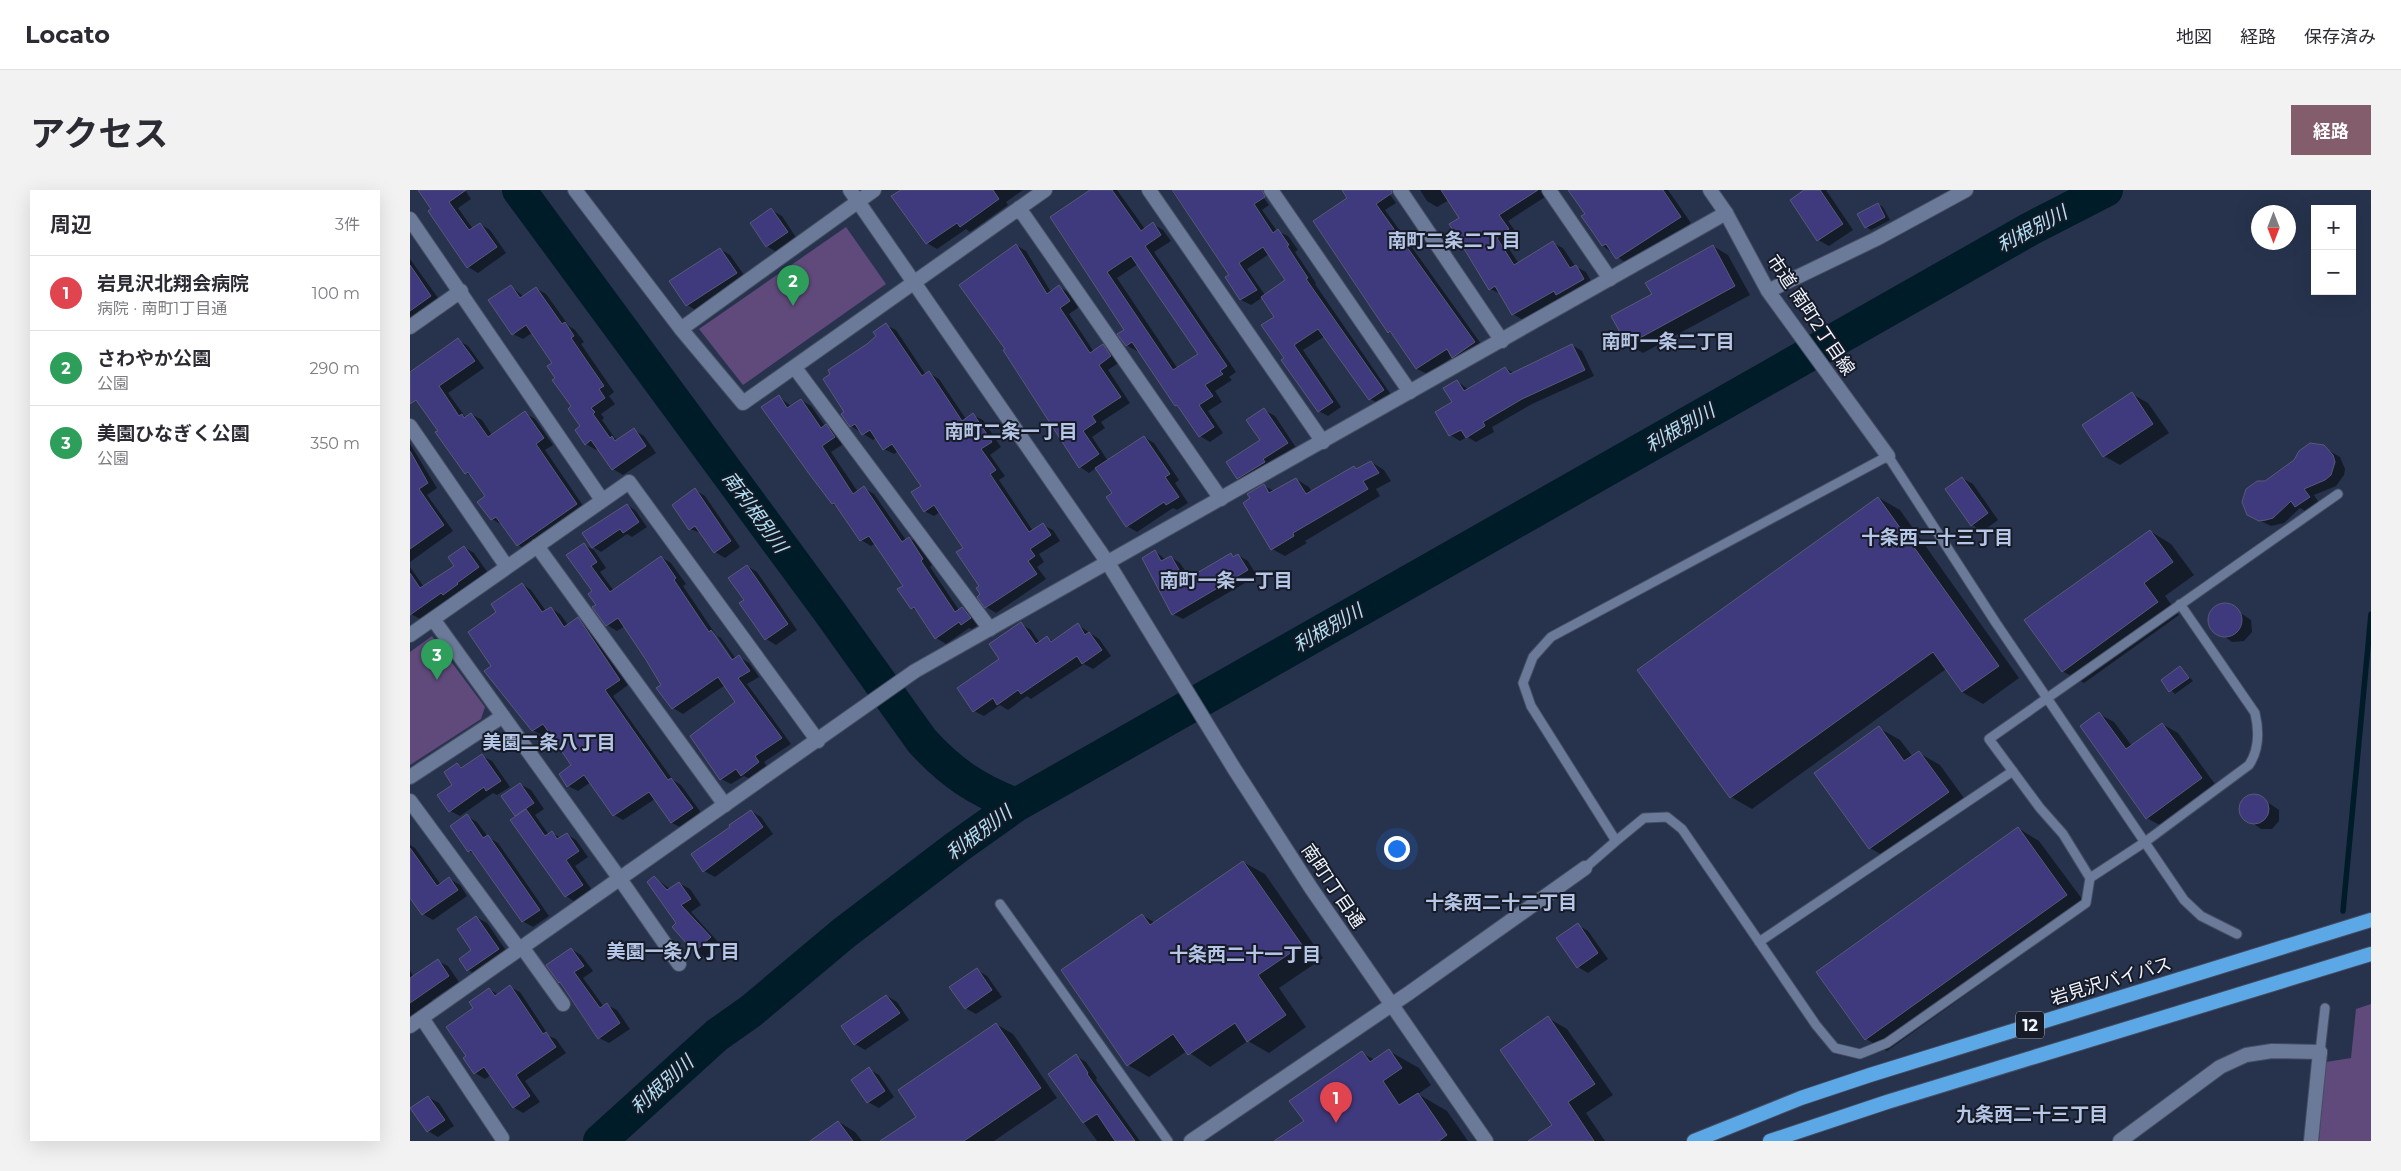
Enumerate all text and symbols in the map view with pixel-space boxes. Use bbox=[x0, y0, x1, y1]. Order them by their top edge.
text: Locato bbox=[25, 20, 110, 49]
text: 地図 bbox=[2176, 26, 2212, 48]
text: 経路 bbox=[2240, 26, 2276, 48]
text: 保存済み bbox=[2304, 26, 2376, 48]
button: 経路 bbox=[2291, 105, 2371, 155]
text: アクセス bbox=[30, 112, 168, 155]
water label: 利根別川 bbox=[1993, 200, 2073, 257]
north arrow bbox=[2251, 205, 2296, 250]
map controls bbox=[2311, 205, 2356, 295]
button: + bbox=[2311, 205, 2356, 250]
text: 周辺 bbox=[50, 212, 92, 237]
text: 3件 bbox=[335, 215, 360, 234]
district label: 南町二条二丁目 bbox=[1387, 229, 1521, 252]
street label: 市道 南町2丁目線 bbox=[1762, 250, 1860, 380]
button: − bbox=[2311, 250, 2356, 295]
pin: 2 bbox=[777, 265, 809, 306]
text: 岩見沢北翔会病院 bbox=[97, 272, 249, 295]
text: 1 bbox=[63, 284, 69, 303]
text: 100 m bbox=[312, 284, 360, 303]
text: 病院 · 南町1丁目通 bbox=[97, 299, 227, 318]
district label: 南町一条二丁目 bbox=[1601, 330, 1735, 353]
text: さわやか公園 bbox=[97, 347, 211, 370]
text: 2 bbox=[61, 359, 71, 378]
text: 290 m bbox=[309, 359, 360, 378]
text: 公園 bbox=[97, 374, 129, 393]
water label: 利根別川 bbox=[1641, 398, 1720, 457]
district label: 南町二条一丁目 bbox=[944, 420, 1078, 443]
text: 美園ひなぎく公園 bbox=[97, 422, 249, 445]
text: 3 bbox=[61, 434, 71, 453]
text: 350 m bbox=[310, 434, 360, 453]
text: 公園 bbox=[97, 449, 129, 468]
water label: 南利根別川 bbox=[718, 467, 793, 559]
district label: 十条西二十三丁目 bbox=[1861, 526, 2013, 549]
district label: 南町一条一丁目 bbox=[1159, 569, 1293, 592]
water label: 利根別川 bbox=[1289, 598, 1368, 657]
pin: 3 bbox=[421, 639, 453, 680]
district label: 美園二条八丁目 bbox=[482, 731, 616, 754]
water label: 利根別川 bbox=[942, 800, 1018, 865]
your location bbox=[1384, 836, 1410, 862]
street label: 南町1丁目通 bbox=[1297, 840, 1369, 932]
district label: 十条西二十二丁目 bbox=[1425, 891, 1577, 914]
district label: 美園一条八丁目 bbox=[606, 940, 740, 963]
district label: 十条西二十一丁目 bbox=[1169, 943, 1321, 966]
street label: 岩見沢バイパス bbox=[2048, 952, 2174, 1010]
road number: 12 bbox=[2016, 1012, 2044, 1038]
water label: 利根別川 bbox=[626, 1050, 699, 1119]
pin: 1 bbox=[1320, 1082, 1352, 1123]
district label: 九条西二十三丁目 bbox=[1956, 1103, 2108, 1126]

